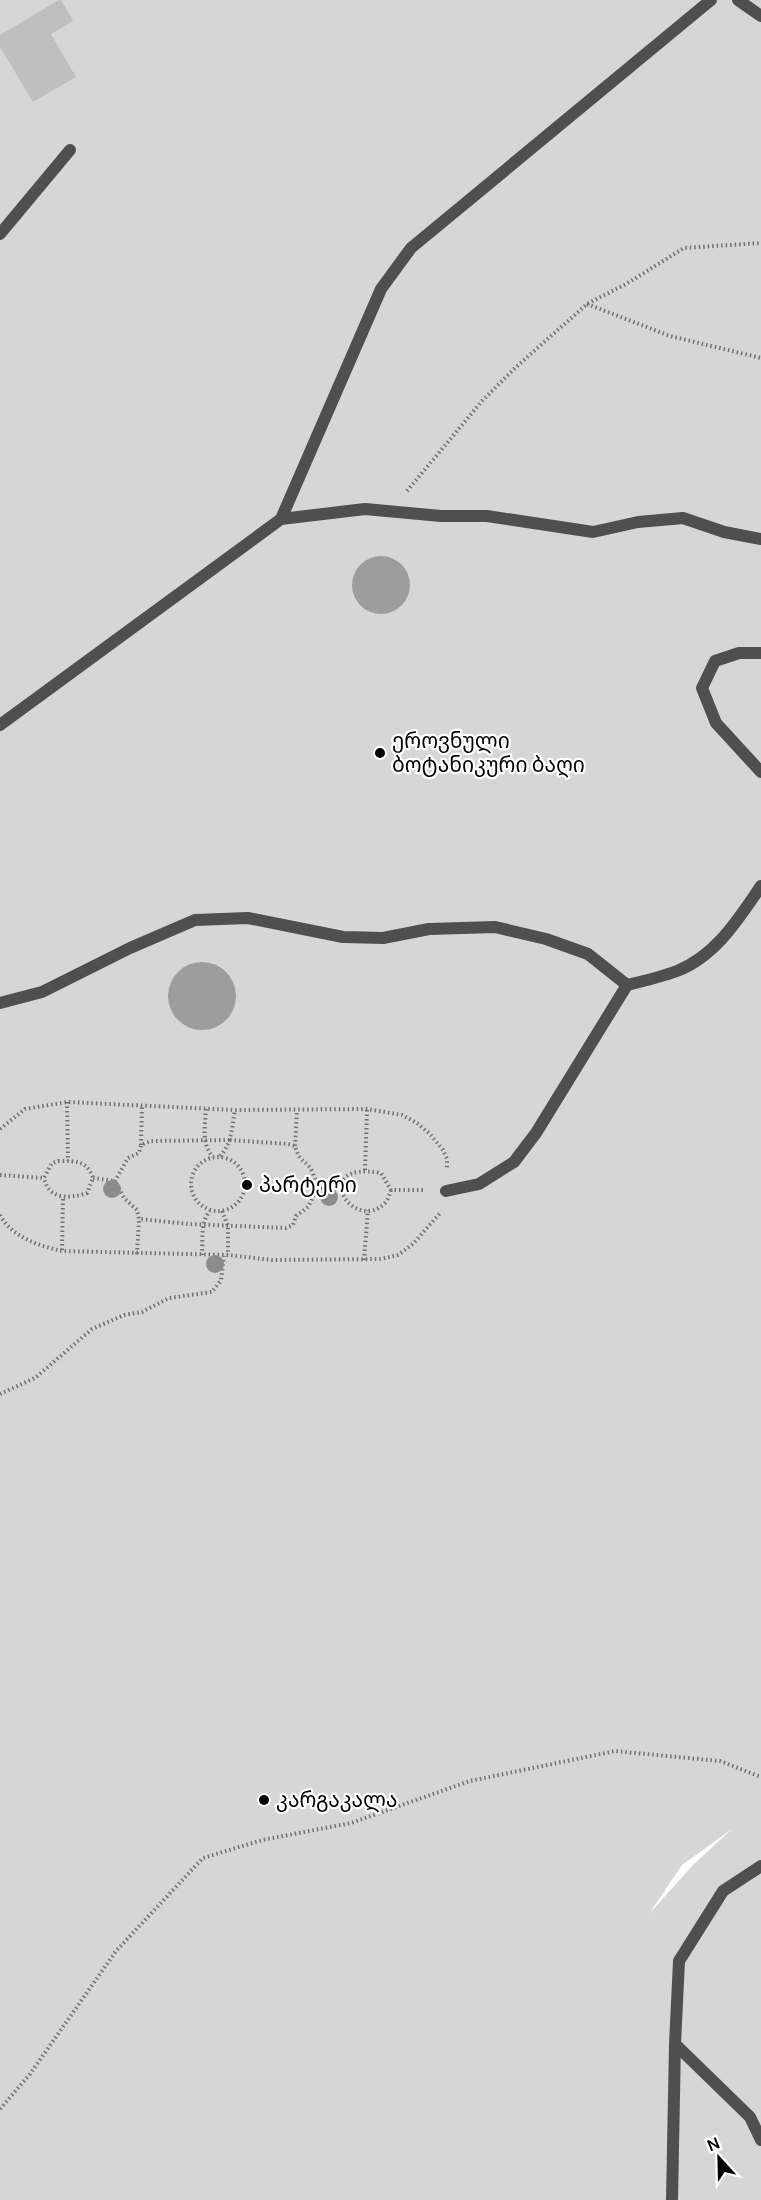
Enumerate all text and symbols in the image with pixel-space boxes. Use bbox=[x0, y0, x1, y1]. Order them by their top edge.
place label: ეროვნული ბოტანიკური ბაღი bbox=[392, 726, 585, 778]
marker: ეროვნული ბოტანიკური ბაღი bbox=[373, 746, 387, 760]
place label: პარტერი bbox=[259, 1170, 357, 1198]
marker: პარტერი bbox=[240, 1178, 254, 1192]
place label: კარგაკალა bbox=[276, 1785, 398, 1813]
marker: კარგაკალა bbox=[257, 1793, 271, 1807]
north arrow bbox=[689, 2128, 749, 2188]
text: N bbox=[704, 2132, 723, 2156]

